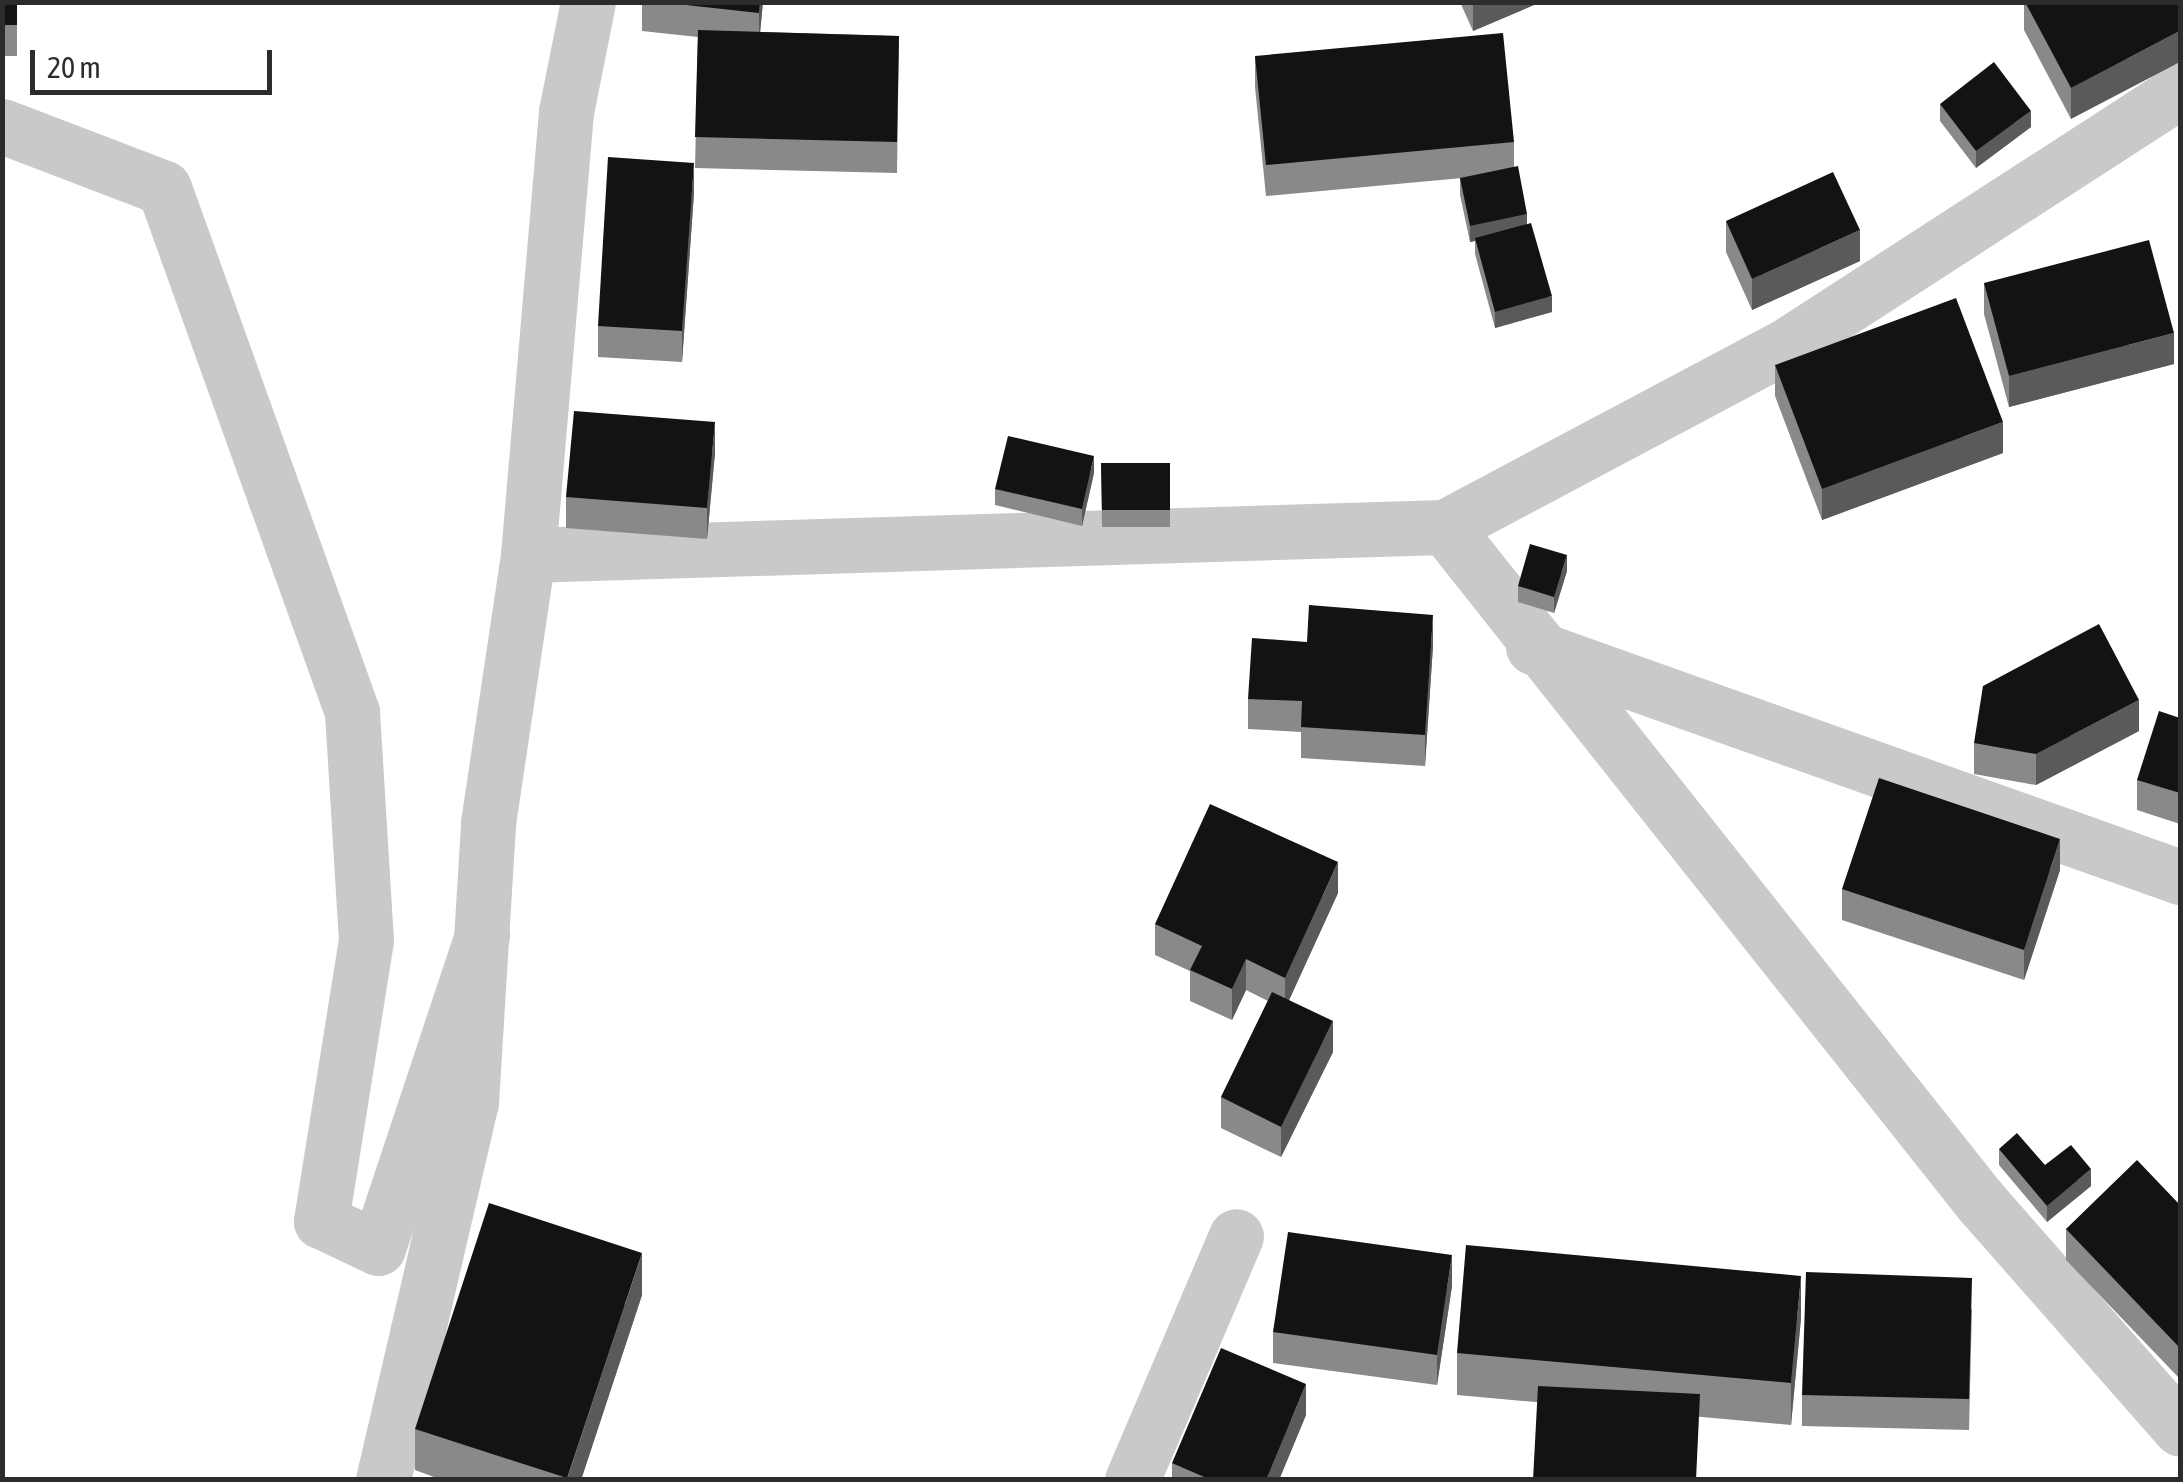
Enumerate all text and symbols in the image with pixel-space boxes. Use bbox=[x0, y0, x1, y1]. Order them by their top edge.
scale bar bbox=[35, 30, 278, 92]
text: 20 m bbox=[47, 50, 101, 84]

